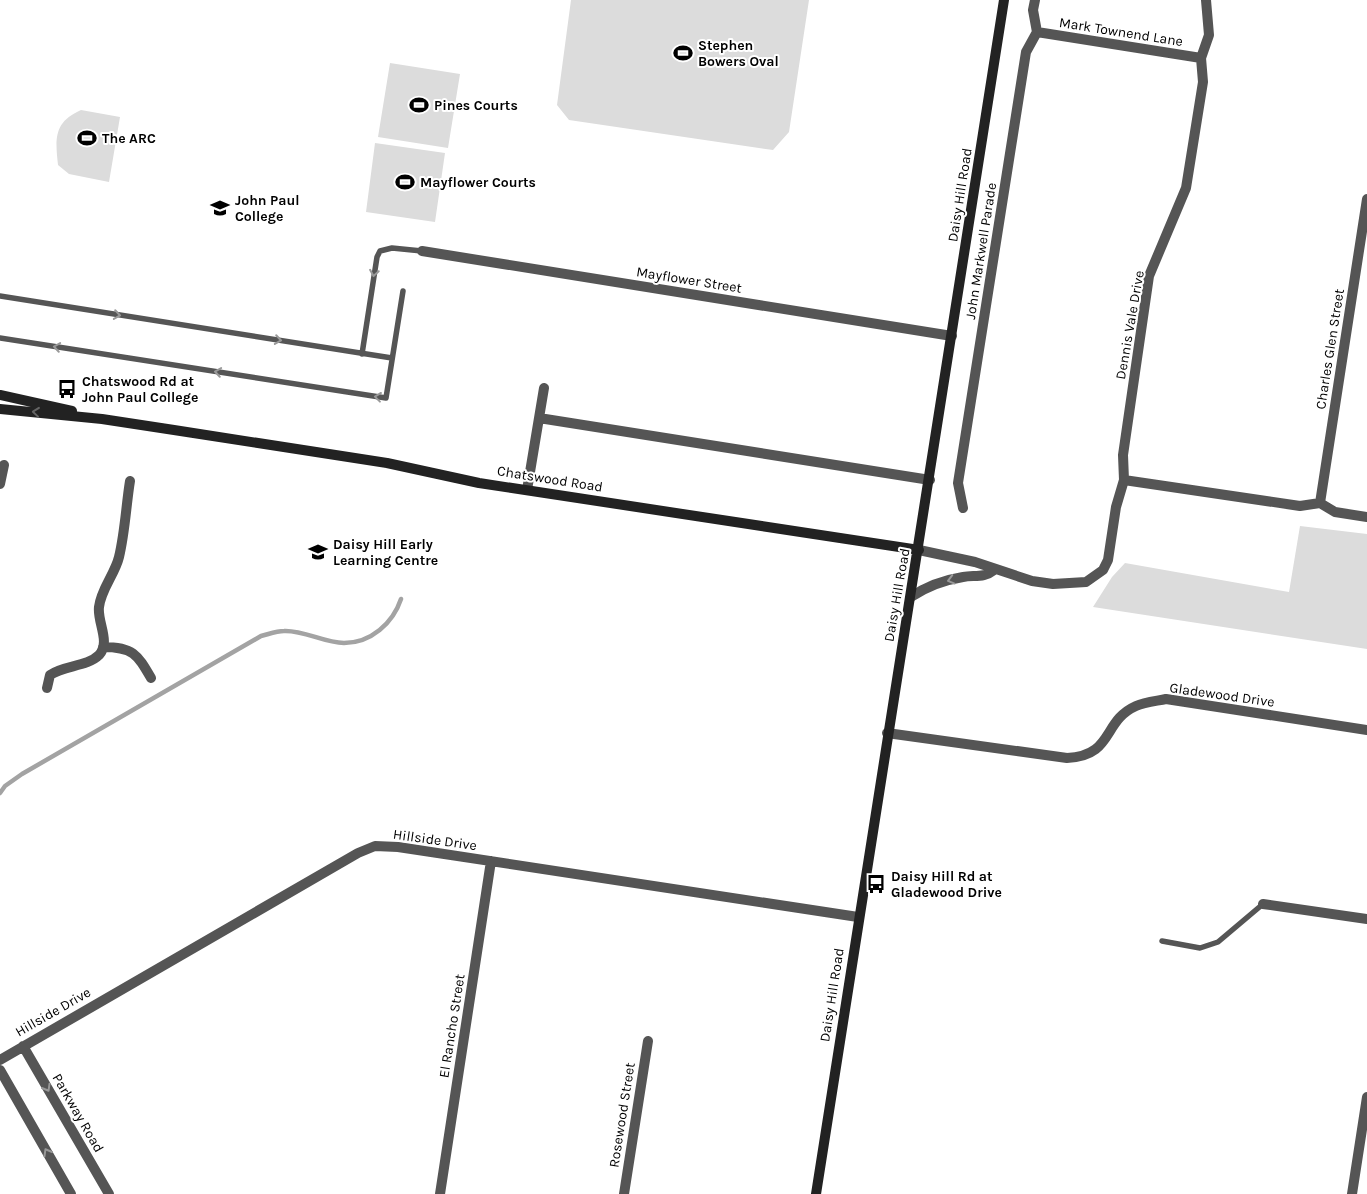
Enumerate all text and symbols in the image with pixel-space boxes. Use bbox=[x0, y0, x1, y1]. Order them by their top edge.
street label: Mark Townend Lane bbox=[1058, 14, 1184, 50]
place label: Stephen Bowers Oval bbox=[698, 37, 779, 70]
sports icon: Stephen Bowers Oval bbox=[672, 42, 694, 64]
sports icon: Pines Courts bbox=[408, 94, 430, 116]
place label: Pines Courts bbox=[434, 97, 518, 114]
sports icon: The ARC bbox=[76, 127, 98, 149]
place label: The ARC bbox=[102, 130, 156, 147]
street label: Daisy Hill Road bbox=[944, 147, 976, 243]
sports icon: Mayflower Courts bbox=[394, 171, 416, 193]
place label: Mayflower Courts bbox=[420, 174, 536, 191]
street label: John Markwell Parade bbox=[962, 181, 1000, 321]
place label: John Paul College bbox=[235, 192, 299, 225]
school or university icon: John Paul College bbox=[209, 197, 231, 219]
street label: Mayflower Street bbox=[635, 263, 743, 297]
one-way arrow bbox=[370, 269, 380, 277]
street label: Dennis Vale Drive bbox=[1112, 269, 1148, 381]
street label: Charles Glen Street bbox=[1312, 287, 1348, 411]
one-way arrow bbox=[113, 309, 122, 319]
one-way arrow bbox=[273, 335, 282, 345]
one-way arrow bbox=[53, 343, 61, 353]
one-way arrow bbox=[213, 368, 222, 378]
place label: Chatswood Rd at John Paul College bbox=[82, 373, 198, 406]
bus stop icon: Chatswood Rd at John Paul College bbox=[56, 378, 78, 400]
one-way arrow bbox=[373, 392, 381, 403]
one-way arrow bbox=[32, 407, 40, 418]
street label: Chatswood Road bbox=[496, 462, 604, 496]
place label: Daisy Hill Early Learning Centre bbox=[333, 536, 438, 569]
school or university icon: Daisy Hill Early Learning Centre bbox=[307, 541, 329, 563]
street label: Daisy Hill Road bbox=[880, 547, 914, 643]
one-way arrow bbox=[947, 574, 956, 585]
street label: Gladewood Drive bbox=[1168, 679, 1276, 711]
street label: Hillside Drive bbox=[392, 826, 478, 854]
place label: Daisy Hill Rd at Gladewood Drive bbox=[891, 868, 1002, 901]
bus stop icon: Daisy Hill Rd at Gladewood Drive bbox=[865, 873, 887, 895]
street label: Daisy Hill Road bbox=[816, 947, 848, 1043]
street label: El Rancho Street bbox=[435, 973, 469, 1079]
street label: Hillside Drive bbox=[12, 984, 94, 1040]
street label: Rosewood Street bbox=[605, 1061, 639, 1169]
street label: Parkway Road bbox=[49, 1071, 107, 1155]
one-way arrow bbox=[41, 1082, 51, 1091]
one-way arrow bbox=[43, 1148, 53, 1157]

